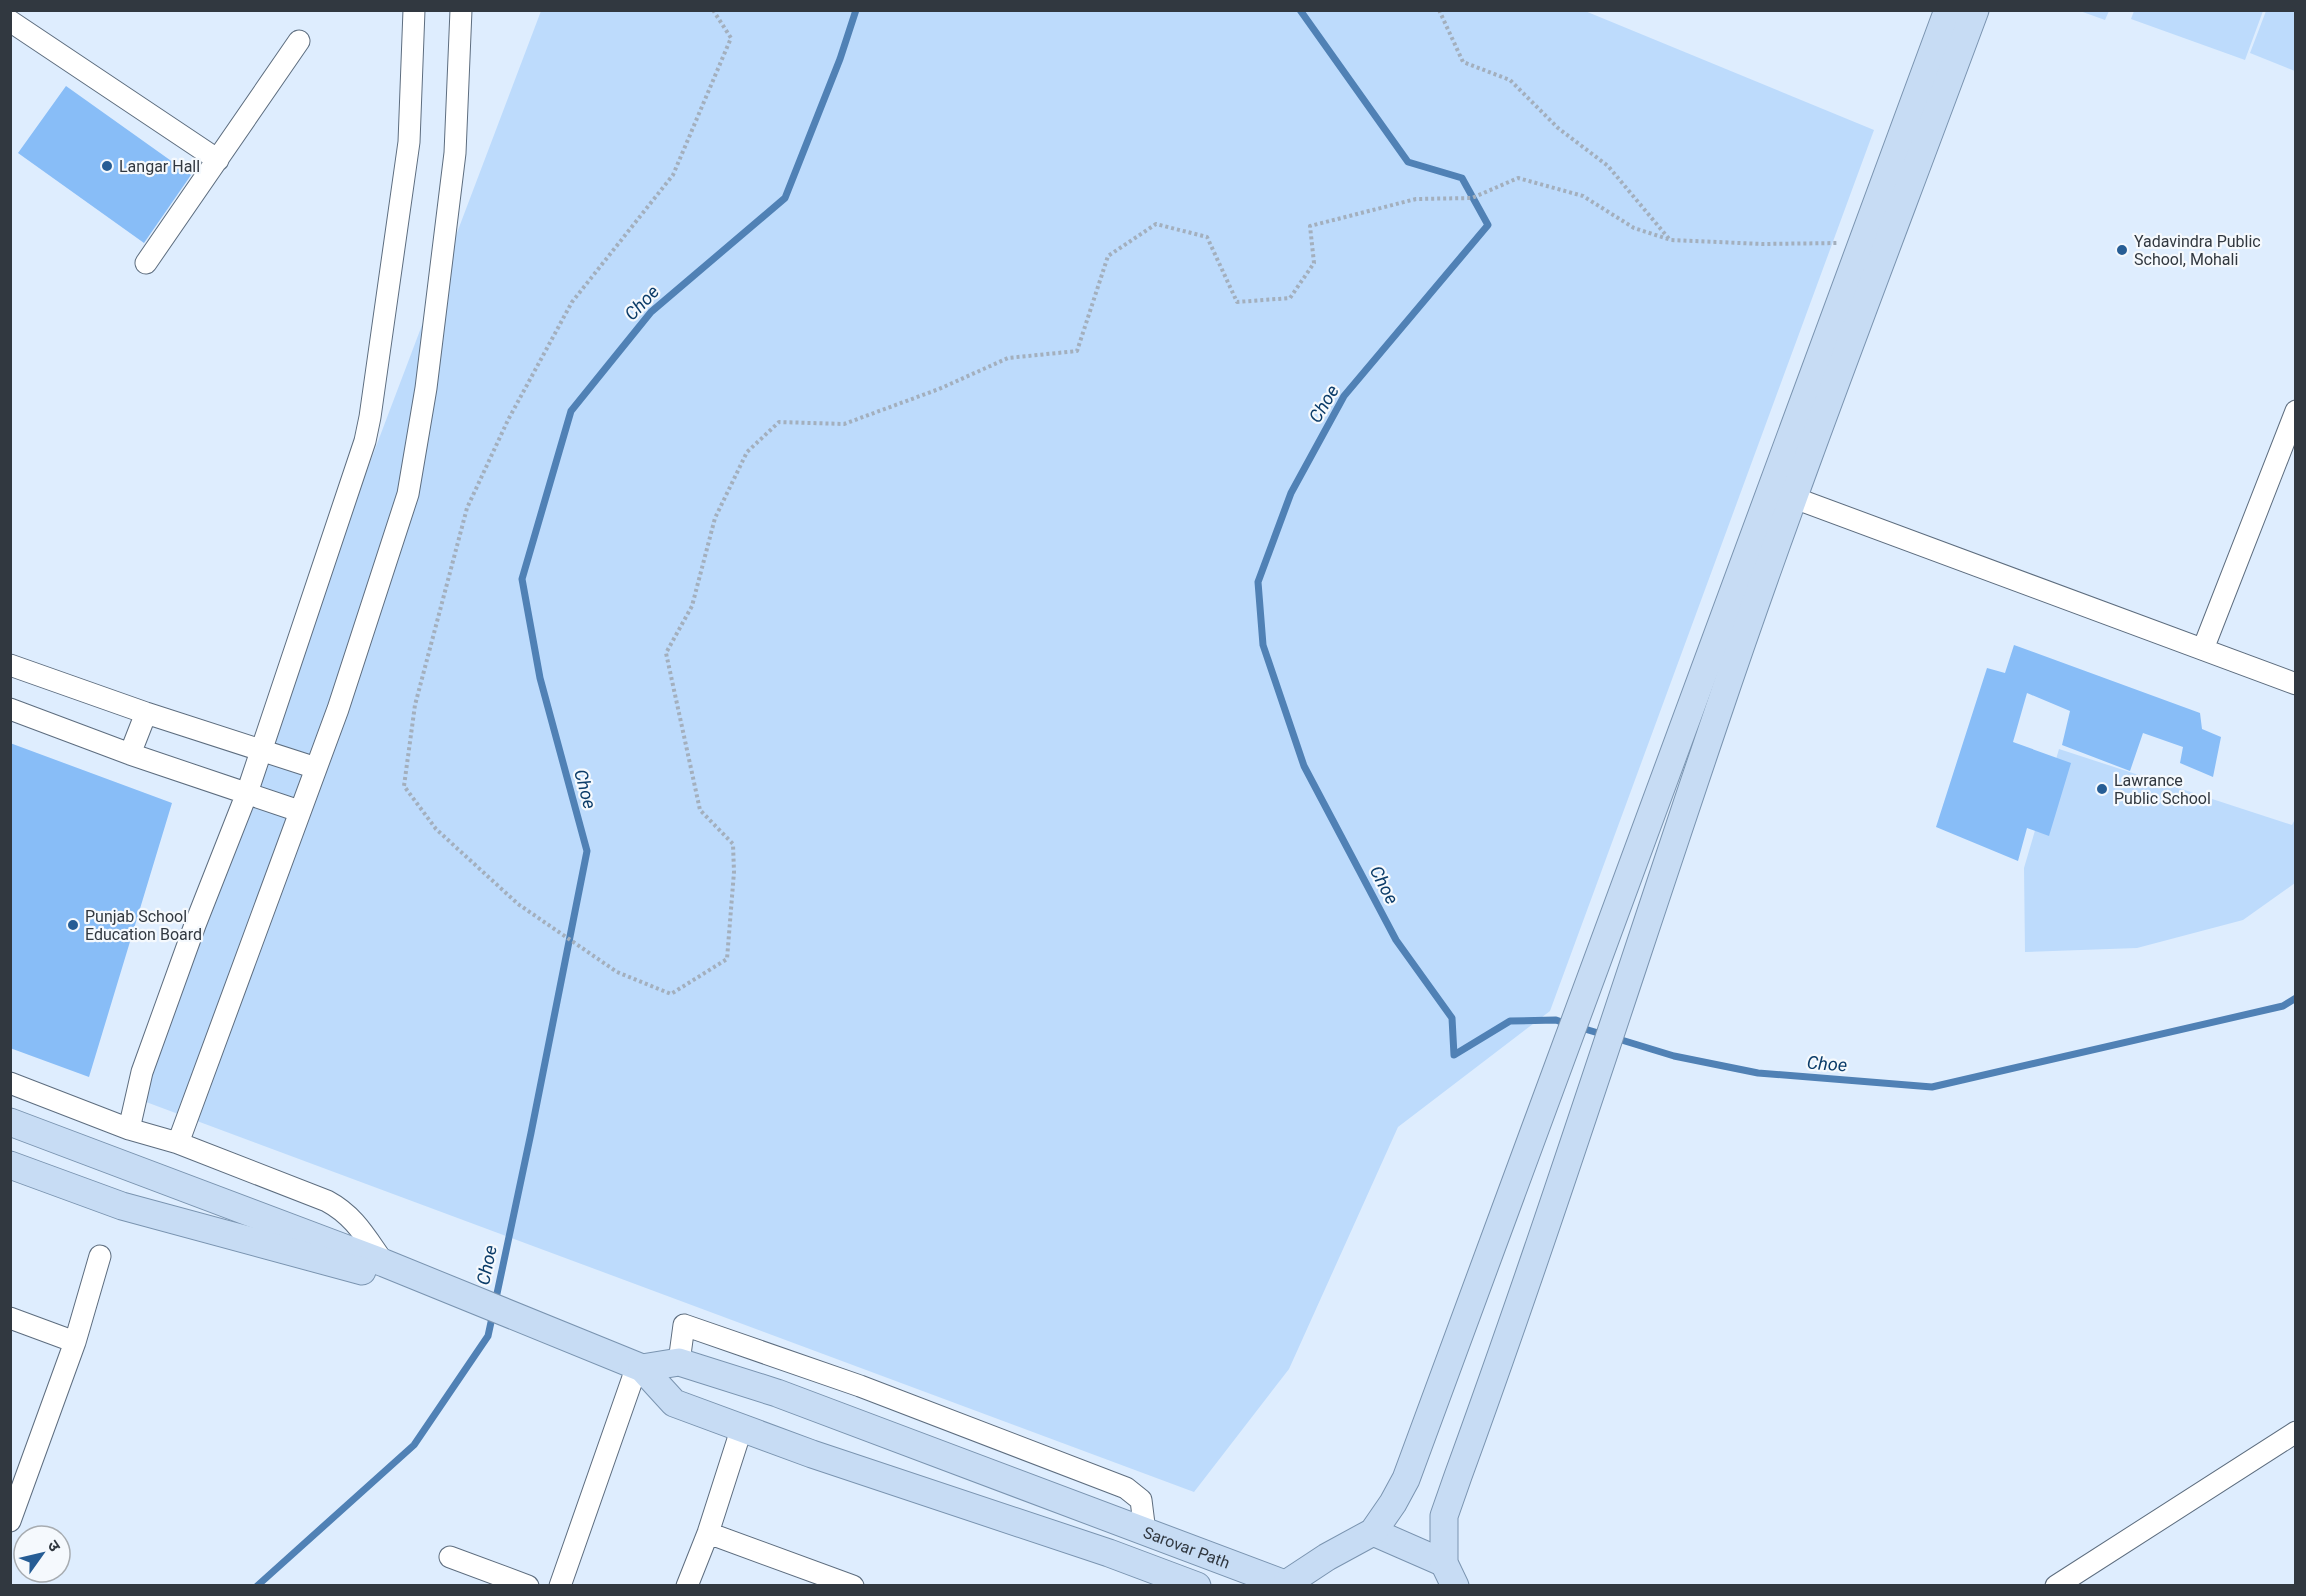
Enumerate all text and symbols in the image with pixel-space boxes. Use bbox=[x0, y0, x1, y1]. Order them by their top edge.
place label: Langar Hall bbox=[119, 157, 200, 176]
marker: Langar Hall bbox=[100, 159, 114, 173]
place label: Yadavindra Public School, Mohali bbox=[2134, 232, 2261, 269]
marker: Yadavindra Public School, Mohali bbox=[2115, 243, 2129, 257]
water label: Choe bbox=[620, 281, 663, 324]
water label: Choe bbox=[1304, 381, 1343, 426]
water label: Choe bbox=[570, 767, 601, 811]
place label: Lawrance Public School bbox=[2114, 771, 2211, 808]
marker: Lawrance Public School bbox=[2095, 782, 2109, 796]
water label: Choe bbox=[1366, 862, 1403, 907]
place label: Punjab School Education Board bbox=[85, 907, 202, 944]
marker: Punjab School Education Board bbox=[66, 918, 80, 932]
water label: Choe bbox=[1806, 1052, 1848, 1075]
water label: Choe bbox=[472, 1243, 501, 1287]
street label: Sarovar Path bbox=[1141, 1523, 1232, 1573]
north arrow bbox=[12, 1524, 72, 1584]
text: उ bbox=[44, 1537, 65, 1556]

